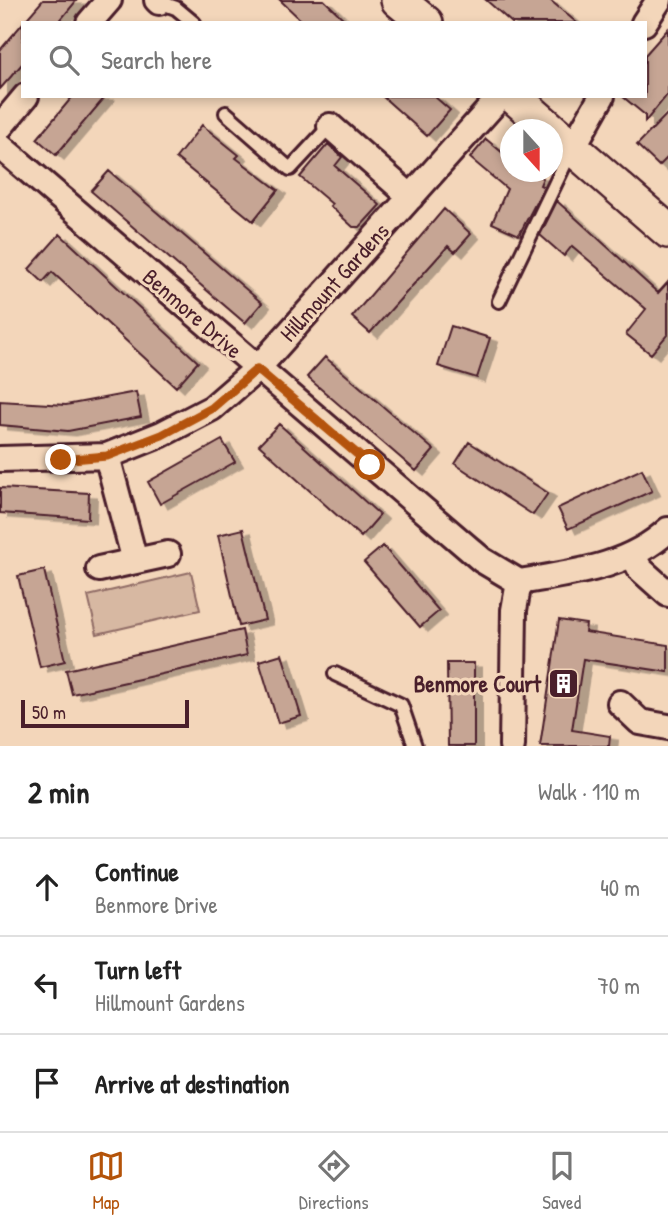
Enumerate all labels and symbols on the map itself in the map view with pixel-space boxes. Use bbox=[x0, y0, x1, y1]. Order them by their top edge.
north arrow bbox=[500, 119, 563, 182]
street label: Hillmount Gardens bbox=[272, 216, 396, 348]
street label: Benmore Drive bbox=[137, 261, 249, 365]
route end bbox=[45, 444, 76, 475]
route start bbox=[354, 449, 385, 480]
building icon: Benmore Court bbox=[547, 666, 581, 700]
place label: Benmore Court bbox=[414, 668, 542, 699]
scale bar bbox=[21, 697, 189, 729]

